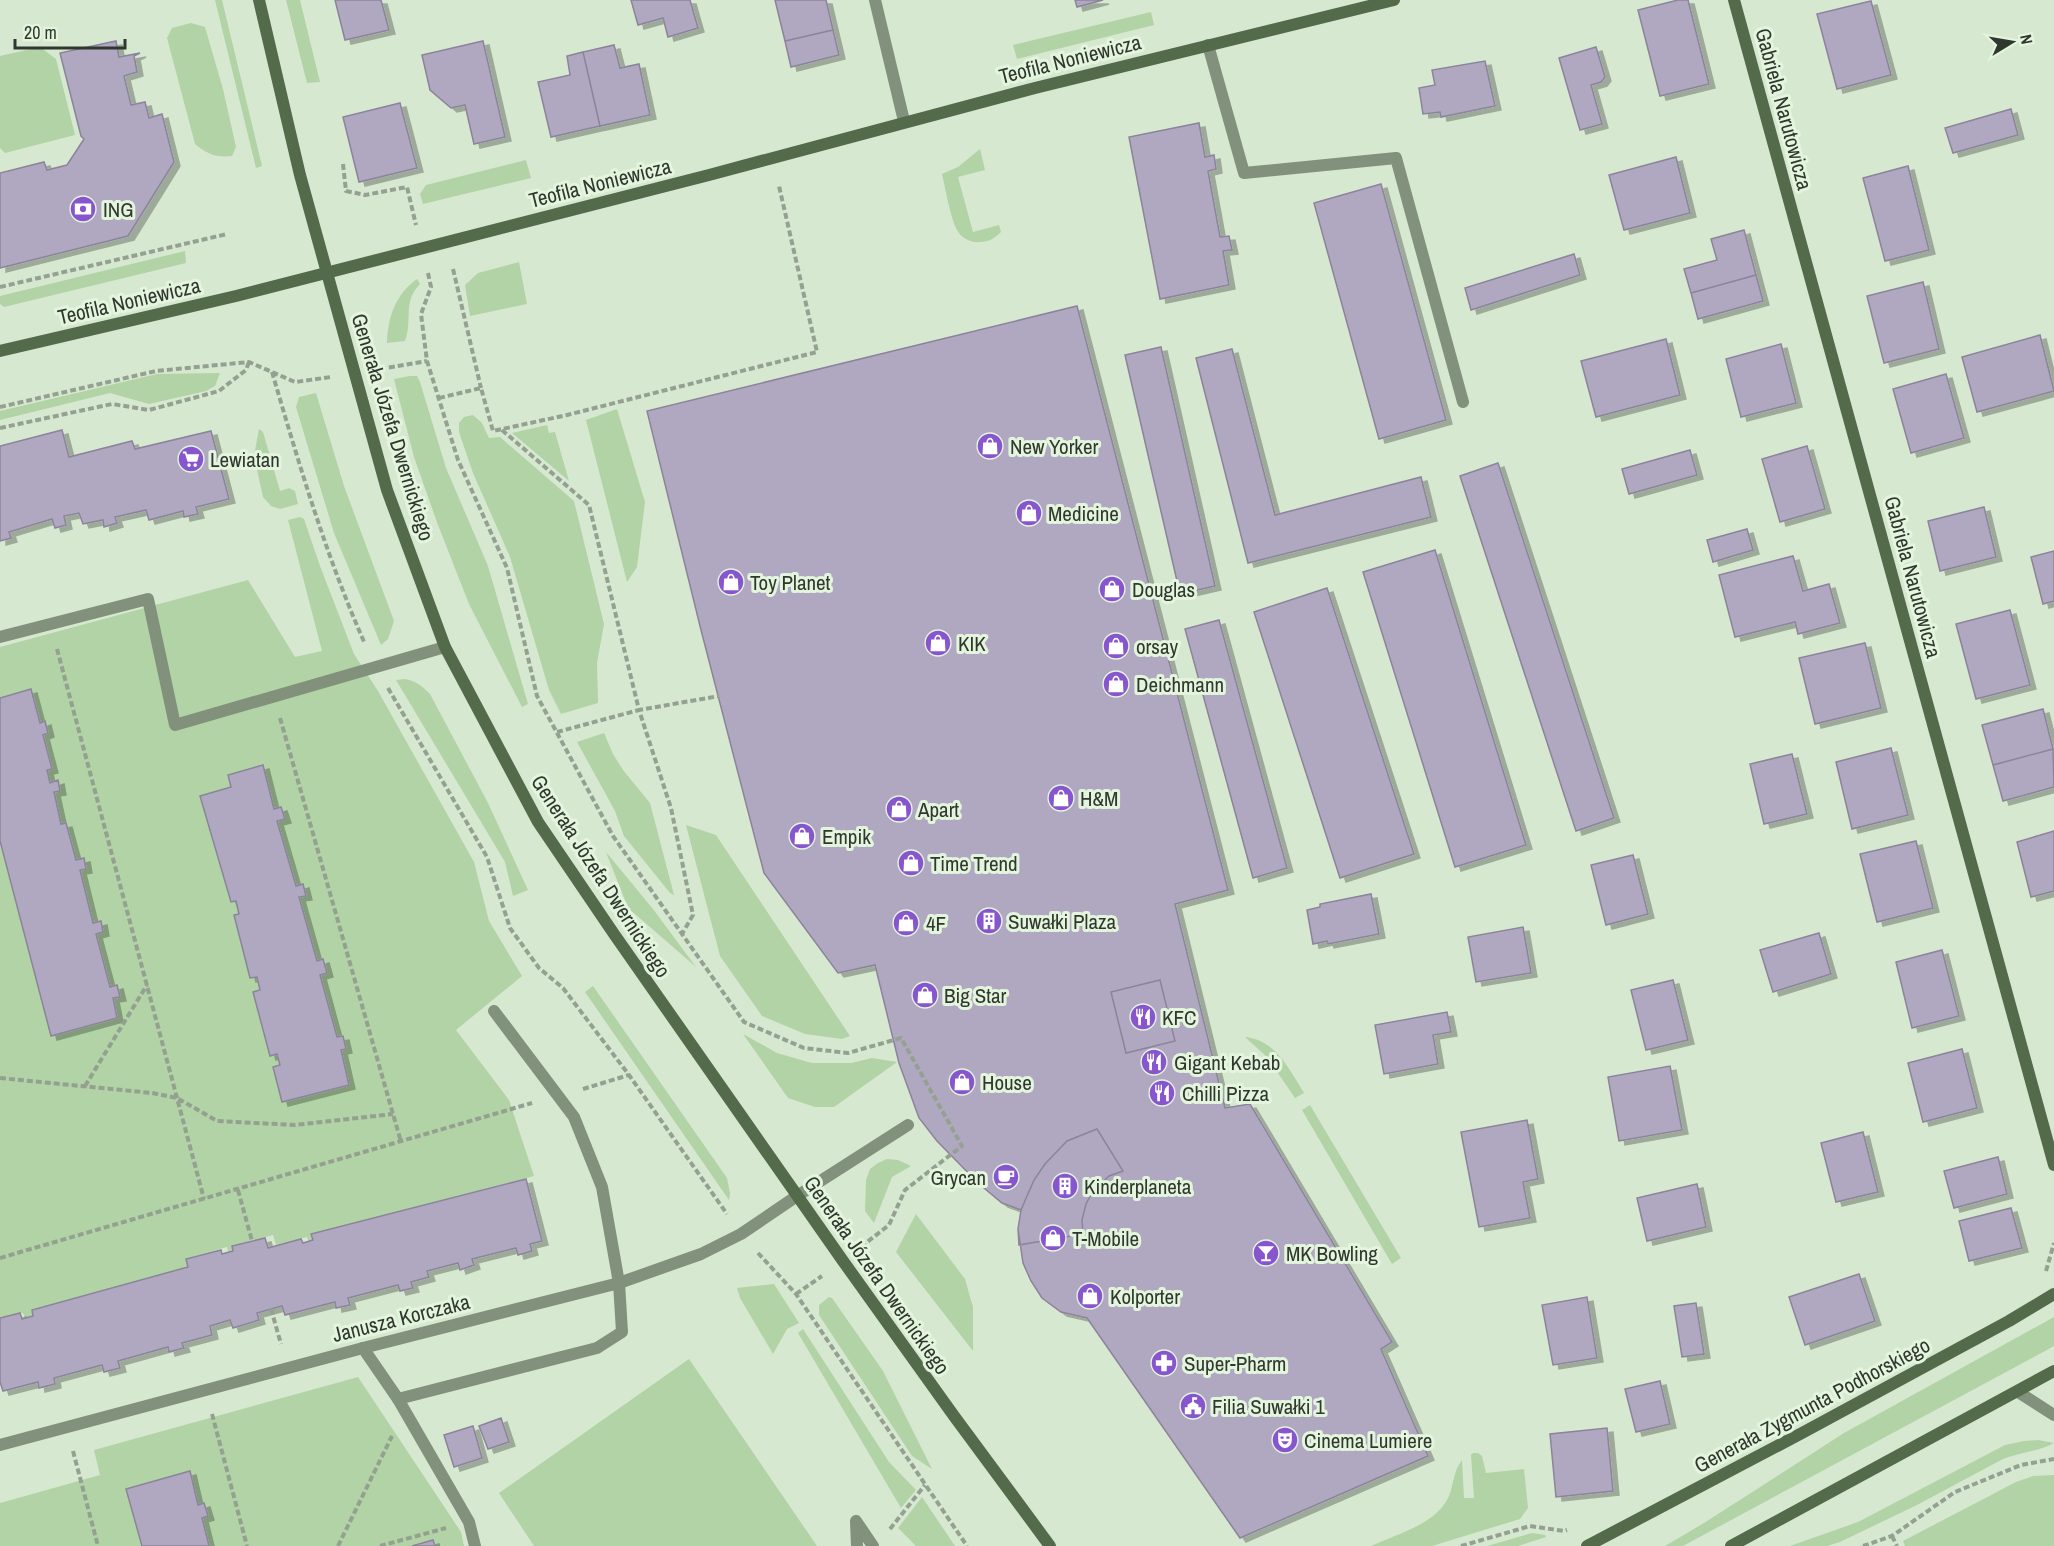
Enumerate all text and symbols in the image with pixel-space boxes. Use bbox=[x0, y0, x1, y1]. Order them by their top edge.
scale bar bbox=[15, 12, 124, 50]
north arrow bbox=[1982, 12, 2042, 72]
text: 20 m bbox=[24, 20, 57, 45]
street label: Gabriela Narutowicza bbox=[1748, 25, 1820, 194]
street label: Teofila Noniewicza bbox=[996, 27, 1144, 91]
text: N bbox=[2015, 32, 2038, 46]
street label: Teofila Noniewicza bbox=[526, 151, 674, 215]
bank icon: ING bbox=[68, 194, 98, 224]
place label: ING bbox=[103, 195, 134, 224]
street label: Teofila Noniewicza bbox=[55, 270, 204, 331]
street label: Generała Józefa Dwernickiego bbox=[345, 310, 441, 544]
shop icon: New Yorker bbox=[975, 431, 1005, 461]
place label: New Yorker bbox=[1010, 432, 1099, 461]
supermarket icon: Lewiatan bbox=[176, 444, 206, 474]
place label: Lewiatan bbox=[210, 445, 280, 474]
street label: Gabriela Narutowicza bbox=[1877, 493, 1949, 662]
shop icon: Medicine bbox=[1014, 498, 1044, 528]
place label: Medicine bbox=[1048, 499, 1119, 528]
shop icon: Toy Planet bbox=[716, 567, 746, 597]
place label: Toy Planet bbox=[750, 568, 831, 597]
shop icon: Douglas bbox=[1097, 574, 1127, 604]
place label: Douglas bbox=[1132, 575, 1195, 604]
shop icon: KIK bbox=[923, 628, 953, 658]
place label: KIK bbox=[958, 629, 986, 658]
shop icon: orsay bbox=[1101, 631, 1131, 661]
place label: orsay bbox=[1136, 632, 1178, 661]
shop icon: Deichmann bbox=[1101, 669, 1131, 699]
place label: Deichmann bbox=[1136, 670, 1224, 699]
street label: Generała Józefa Dwernickiego bbox=[524, 769, 678, 983]
shop icon: H&M bbox=[1046, 783, 1076, 813]
place label: H&M bbox=[1080, 784, 1118, 813]
shop icon: Apart bbox=[884, 794, 914, 824]
place label: Apart bbox=[917, 795, 959, 824]
shop icon: Empik bbox=[787, 821, 817, 851]
place label: Empik bbox=[822, 822, 871, 851]
shop icon: Time Trend bbox=[896, 848, 926, 878]
place label: Time Trend bbox=[930, 849, 1018, 878]
building icon: Suwałki Plaza bbox=[974, 906, 1004, 936]
place label: Suwałki Plaza bbox=[1008, 907, 1117, 936]
shop icon: 4F bbox=[891, 908, 921, 938]
place label: 4F bbox=[926, 909, 946, 938]
shop icon: Big Star bbox=[910, 980, 940, 1010]
place label: Big Star bbox=[944, 981, 1006, 1010]
restaurant icon: KFC bbox=[1128, 1002, 1158, 1032]
place label: KFC bbox=[1162, 1003, 1196, 1032]
restaurant icon: Gigant Kebab bbox=[1139, 1047, 1169, 1077]
place label: Gigant Kebab bbox=[1174, 1048, 1280, 1077]
shop icon: House bbox=[947, 1067, 977, 1097]
place label: House bbox=[982, 1068, 1032, 1097]
restaurant icon: Chilli Pizza bbox=[1147, 1078, 1177, 1108]
place label: Chilli Pizza bbox=[1182, 1079, 1270, 1108]
cafe icon: Grycan bbox=[991, 1162, 1021, 1192]
place label: Grycan bbox=[930, 1163, 986, 1192]
street label: Generała Józefa Dwernickiego bbox=[797, 1170, 957, 1380]
building icon: Kinderplaneta bbox=[1050, 1171, 1080, 1201]
place label: Kinderplaneta bbox=[1084, 1172, 1192, 1201]
shop icon: T-Mobile bbox=[1038, 1223, 1068, 1253]
place label: T-Mobile bbox=[1072, 1224, 1139, 1253]
bar icon: MK Bowling bbox=[1251, 1238, 1281, 1268]
place label: MK Bowling bbox=[1286, 1239, 1378, 1268]
shop icon: Kolporter bbox=[1075, 1281, 1105, 1311]
place label: Kolporter bbox=[1110, 1282, 1180, 1311]
street label: Janusza Korczaka bbox=[329, 1287, 473, 1349]
street label: Generała Zygmunta Podhorskiego bbox=[1689, 1330, 1935, 1480]
pharmacy icon: Super-Pharm bbox=[1149, 1348, 1179, 1378]
place label: Super-Pharm bbox=[1184, 1349, 1286, 1378]
public building icon: Filia Suwałki 1 bbox=[1178, 1391, 1208, 1421]
place label: Filia Suwałki 1 bbox=[1212, 1392, 1325, 1421]
theatre icon: Cinema Lumiere bbox=[1270, 1425, 1300, 1455]
place label: Cinema Lumiere bbox=[1304, 1426, 1432, 1455]

